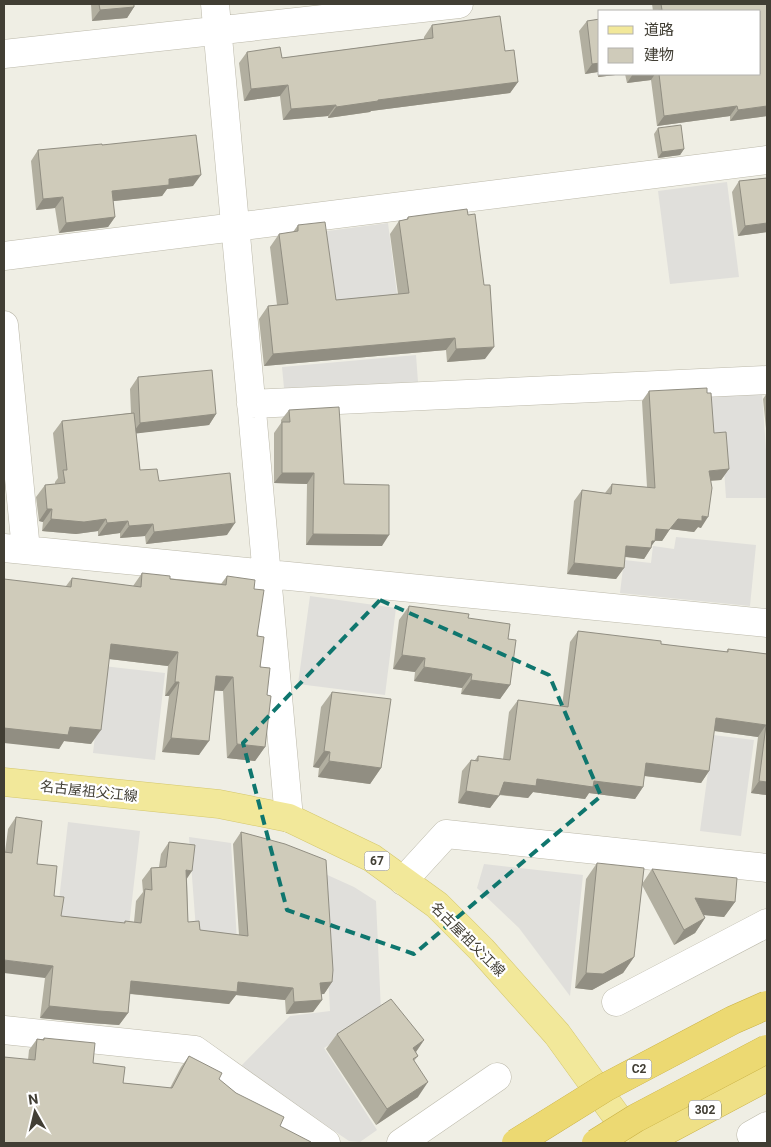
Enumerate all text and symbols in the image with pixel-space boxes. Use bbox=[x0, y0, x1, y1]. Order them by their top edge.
legend bbox=[598, 10, 761, 75]
text: 道路 bbox=[644, 21, 674, 39]
text: 建物 bbox=[644, 46, 674, 64]
street label: 名古屋祖父江線 bbox=[39, 778, 139, 804]
road number: 67 bbox=[364, 851, 390, 870]
street label: 名古屋祖父江線 bbox=[428, 899, 508, 979]
road number: C2 bbox=[626, 1060, 652, 1078]
north arrow bbox=[10, 1087, 60, 1137]
text: N bbox=[27, 1091, 39, 1108]
road number: 302 bbox=[689, 1100, 721, 1120]

